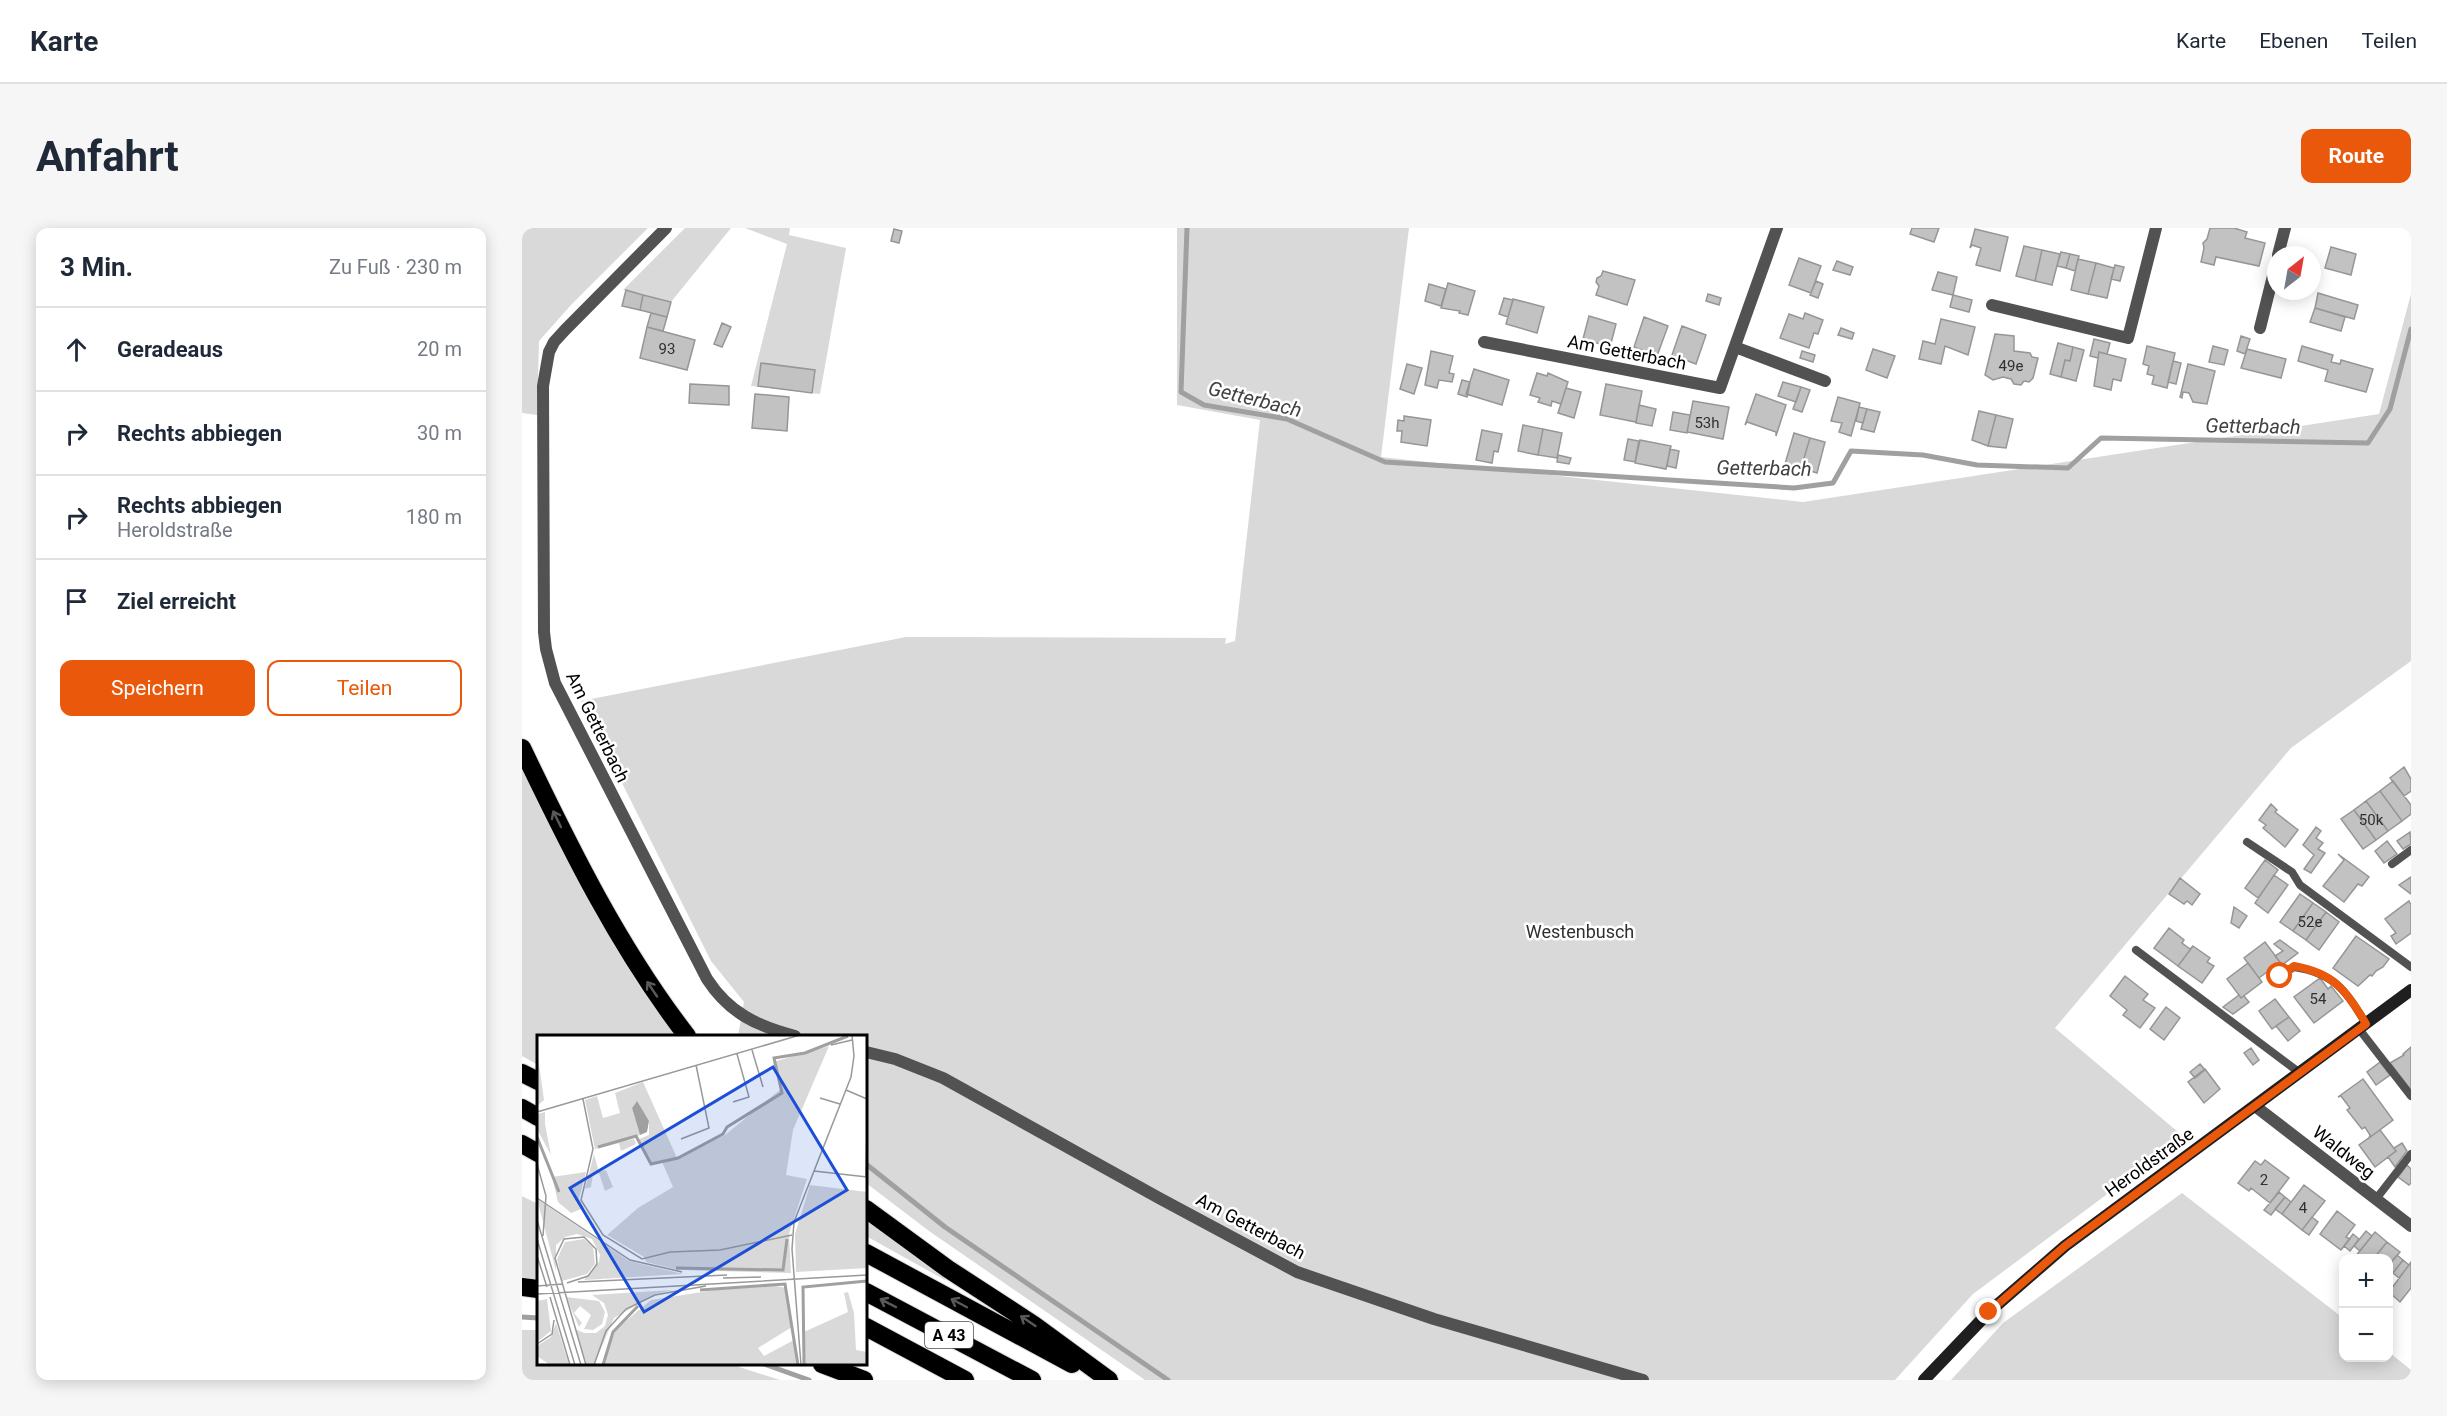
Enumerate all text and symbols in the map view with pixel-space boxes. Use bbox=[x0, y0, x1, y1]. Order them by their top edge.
text: Karte bbox=[30, 25, 98, 58]
text: Karte bbox=[2176, 29, 2226, 53]
text: Ebenen bbox=[2259, 29, 2328, 53]
text: Teilen bbox=[2361, 29, 2417, 53]
button: Route bbox=[2301, 129, 2411, 183]
text: Anfahrt bbox=[36, 132, 179, 181]
north arrow bbox=[2267, 246, 2321, 300]
text: 3 Min. bbox=[60, 252, 133, 282]
text: Zu Fuß · 230 m bbox=[329, 255, 462, 279]
street label: Am Getterbach bbox=[1566, 330, 1688, 374]
icon: ahead bbox=[60, 333, 93, 366]
text: Geradeaus bbox=[117, 337, 223, 362]
text: 20 m bbox=[417, 337, 462, 361]
house number: 93 bbox=[659, 340, 675, 358]
house number: 49e bbox=[1999, 357, 2023, 375]
water label: Getterbach bbox=[1206, 376, 1304, 422]
water label: Getterbach bbox=[2205, 413, 2301, 439]
house number: 53h bbox=[1694, 414, 1720, 432]
icon: right bbox=[60, 417, 93, 450]
text: Rechts abbiegen bbox=[117, 421, 282, 446]
text: 30 m bbox=[417, 421, 462, 445]
water label: Getterbach bbox=[1716, 455, 1812, 481]
text: Rechts abbiegen bbox=[117, 493, 282, 518]
icon: right bbox=[60, 501, 93, 534]
text: 180 m bbox=[406, 505, 462, 529]
text: Heroldstraße bbox=[117, 518, 233, 542]
icon: arrive bbox=[60, 585, 93, 618]
text: Ziel erreicht bbox=[117, 589, 236, 614]
button: Speichern bbox=[60, 660, 255, 716]
button: Teilen bbox=[267, 660, 462, 716]
street label: Am Getterbach bbox=[562, 668, 634, 786]
one-way arrow bbox=[551, 811, 562, 829]
house number: 50k bbox=[2359, 811, 2384, 829]
house number: 52e bbox=[2298, 913, 2322, 931]
park label: Westenbusch bbox=[1526, 921, 1634, 942]
route start bbox=[2266, 962, 2292, 988]
one-way arrow bbox=[646, 981, 658, 998]
house number: 54 bbox=[2310, 990, 2327, 1008]
inset map bbox=[537, 1035, 867, 1365]
street label: Waldweg bbox=[2309, 1121, 2379, 1183]
street label: Heroldstraße bbox=[2101, 1123, 2197, 1201]
house number: 2 bbox=[2260, 1171, 2268, 1189]
street label: Am Getterbach bbox=[1193, 1188, 1309, 1264]
house number: 4 bbox=[2299, 1199, 2308, 1217]
map controls bbox=[2339, 1254, 2393, 1362]
button: + bbox=[2339, 1254, 2393, 1308]
one-way arrow bbox=[879, 1297, 897, 1308]
one-way arrow bbox=[950, 1297, 968, 1308]
route end bbox=[1975, 1298, 2001, 1324]
button: − bbox=[2339, 1308, 2393, 1362]
one-way arrow bbox=[1020, 1315, 1036, 1327]
road number: A 43 bbox=[925, 1322, 973, 1348]

